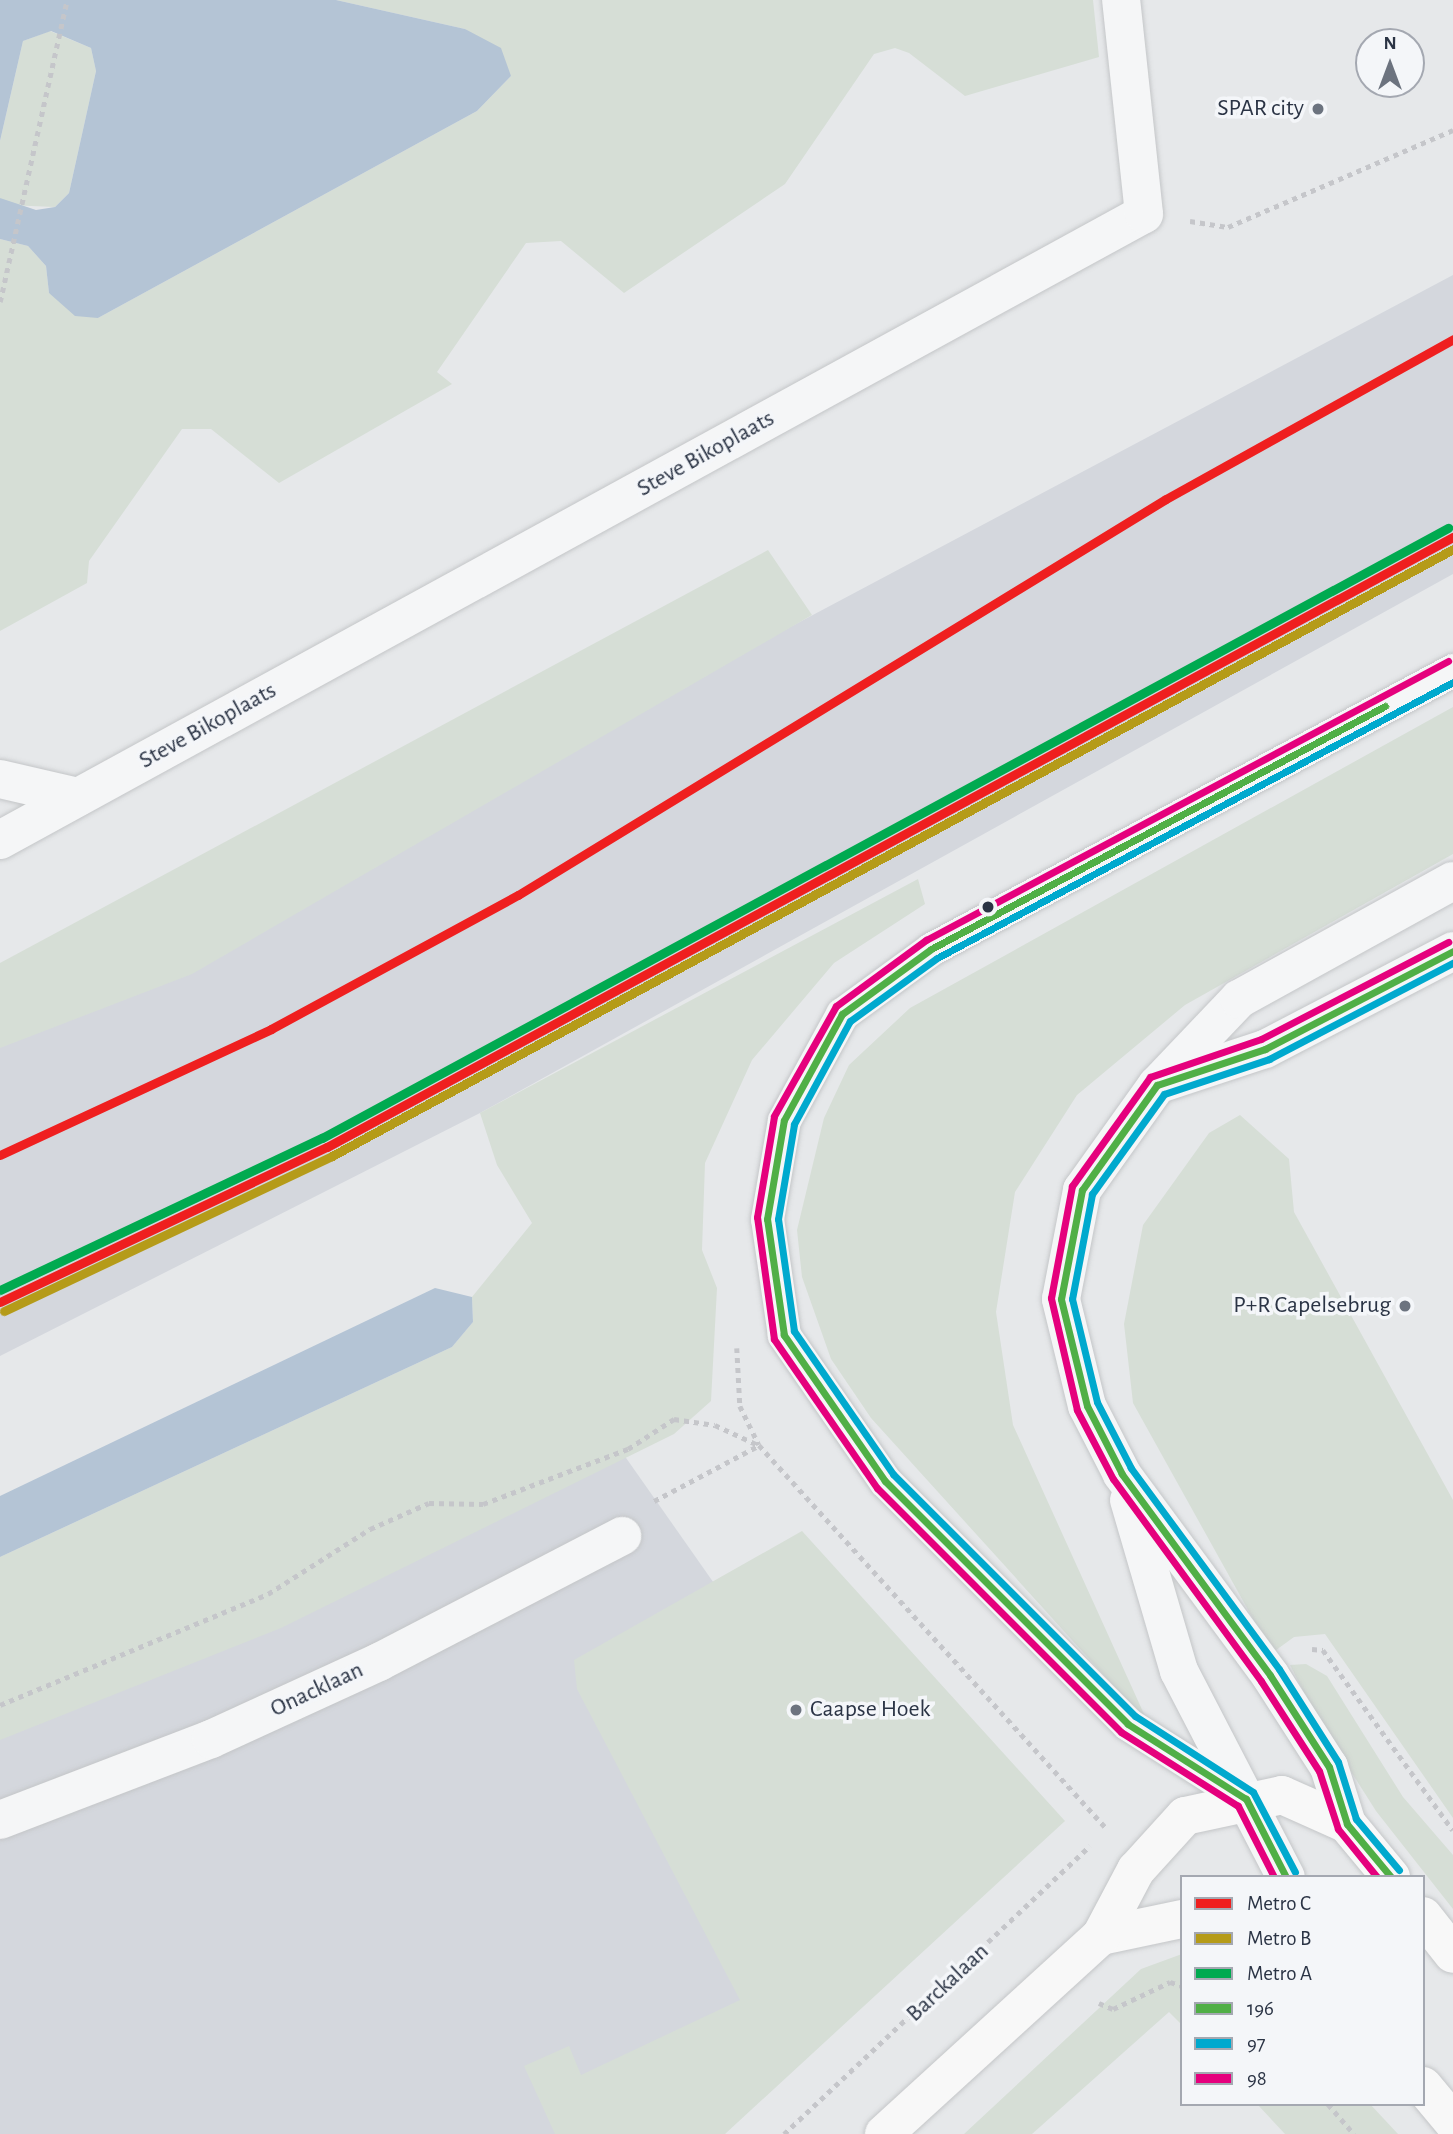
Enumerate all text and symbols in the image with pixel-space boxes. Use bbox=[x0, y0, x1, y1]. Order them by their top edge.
north arrow bbox=[1355, 28, 1425, 98]
text: N bbox=[1383, 34, 1397, 53]
place label: SPAR city bbox=[1217, 95, 1304, 123]
marker: SPAR city bbox=[1310, 101, 1326, 117]
street label: Steve Bikoplaats bbox=[632, 404, 780, 504]
street label: Steve Bikoplaats bbox=[134, 676, 282, 776]
unlabelled marker bbox=[981, 900, 995, 914]
place label: P+R Capelsebrug bbox=[1233, 1292, 1391, 1320]
marker: P+R Capelsebrug bbox=[1397, 1298, 1413, 1314]
street label: Onacklaan bbox=[266, 1656, 368, 1724]
place label: Caapse Hoek bbox=[810, 1696, 931, 1724]
marker: Caapse Hoek bbox=[788, 1702, 804, 1718]
legend bbox=[1180, 1875, 1425, 2106]
text: Metro C bbox=[1247, 1893, 1311, 1914]
text: Metro B bbox=[1247, 1928, 1311, 1949]
street label: Barckalaan bbox=[901, 1938, 995, 2028]
text: Metro A bbox=[1247, 1963, 1312, 1984]
text: 196 bbox=[1247, 1998, 1274, 2019]
text: 97 bbox=[1247, 2033, 1266, 2054]
text: 98 bbox=[1247, 2068, 1267, 2089]

